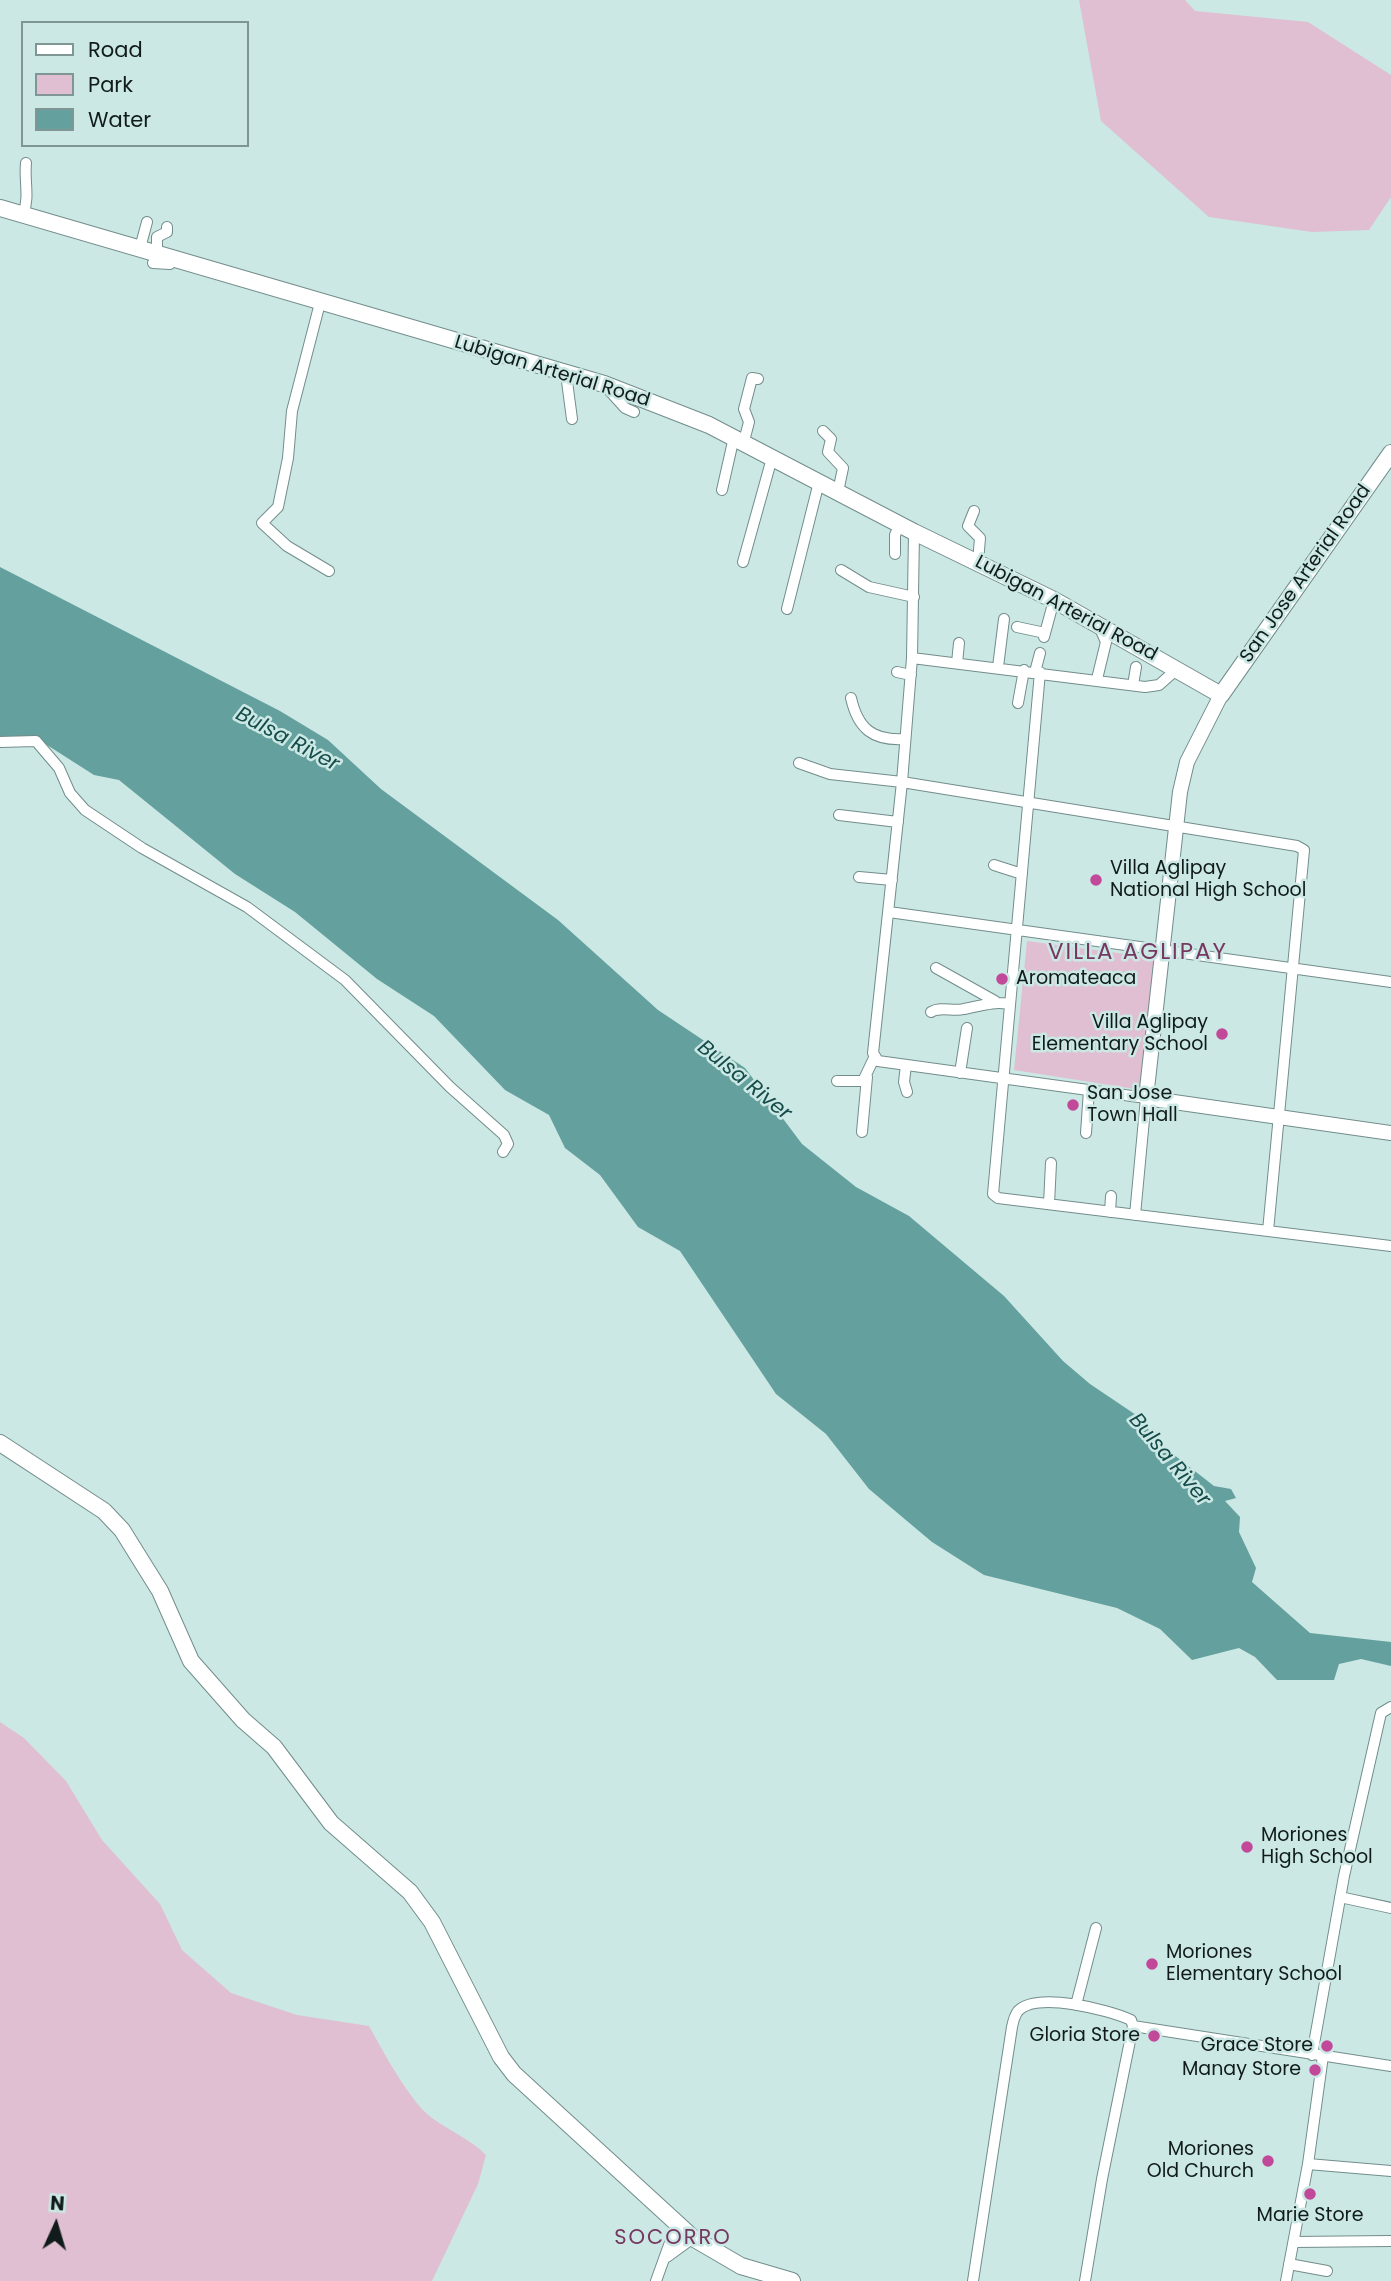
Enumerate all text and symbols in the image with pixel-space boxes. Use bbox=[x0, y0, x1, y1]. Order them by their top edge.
legend bbox=[21, 21, 248, 147]
text: Road bbox=[88, 35, 143, 64]
text: Park bbox=[88, 70, 133, 99]
text: Water bbox=[88, 105, 151, 134]
street label: Lubigan Arterial Road bbox=[452, 331, 652, 413]
street label: San Jose Arterial Road bbox=[1236, 480, 1376, 668]
street label: Lubigan Arterial Road bbox=[971, 551, 1161, 667]
water label: Bulsa River bbox=[231, 702, 343, 778]
place label: Villa Aglipay National High School bbox=[1110, 858, 1306, 902]
marker: Villa Aglipay National High School bbox=[1088, 872, 1104, 888]
district label: VILLA AGLIPAY bbox=[1050, 939, 1226, 967]
place label: Aromateaca bbox=[1016, 968, 1136, 990]
marker: Aromateaca bbox=[994, 971, 1010, 987]
place label: Villa Aglipay Elementary School bbox=[1032, 1012, 1208, 1056]
marker: Villa Aglipay Elementary School bbox=[1214, 1026, 1230, 1042]
water label: Bulsa River bbox=[692, 1036, 796, 1126]
place label: San Jose Town Hall bbox=[1087, 1083, 1178, 1127]
marker: San Jose Town Hall bbox=[1065, 1097, 1081, 1113]
water label: Bulsa River bbox=[1123, 1408, 1215, 1512]
place label: Moriones High School bbox=[1261, 1825, 1373, 1869]
marker: Moriones High School bbox=[1239, 1839, 1255, 1855]
place label: Moriones Elementary School bbox=[1166, 1942, 1342, 1986]
marker: Moriones Elementary School bbox=[1144, 1956, 1160, 1972]
place label: Gloria Store bbox=[1030, 2025, 1140, 2047]
marker: Gloria Store bbox=[1146, 2028, 1162, 2044]
place label: Grace Store bbox=[1201, 2035, 1313, 2057]
marker: Grace Store bbox=[1319, 2038, 1335, 2054]
place label: Manay Store bbox=[1182, 2059, 1301, 2081]
marker: Manay Store bbox=[1307, 2062, 1323, 2078]
place label: Moriones Old Church bbox=[1147, 2139, 1254, 2183]
marker: Moriones Old Church bbox=[1260, 2153, 1276, 2169]
marker: Marie Store bbox=[1302, 2186, 1318, 2202]
north arrow bbox=[21, 2190, 91, 2260]
text: N bbox=[49, 2190, 66, 2218]
place label: Marie Store bbox=[1257, 2205, 1363, 2227]
district label: SOCORRO bbox=[615, 2226, 731, 2252]

